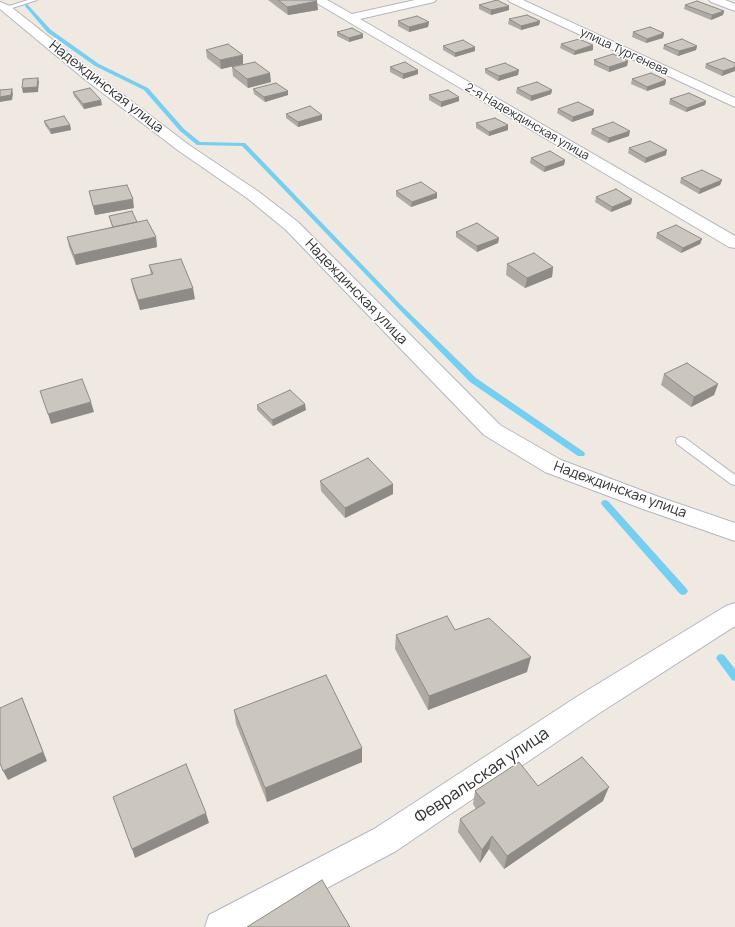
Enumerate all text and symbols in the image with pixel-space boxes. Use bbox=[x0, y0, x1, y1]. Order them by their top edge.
street label: улица Тургенева bbox=[578, 25, 670, 79]
street label: Надеждинская улица bbox=[46, 37, 166, 137]
street label: 2-я Надеждинская улица bbox=[462, 80, 592, 164]
street label: Надеждинская улица bbox=[301, 236, 411, 348]
street label: Надеждинская улица bbox=[551, 458, 689, 522]
street label: Февральская улица bbox=[411, 723, 553, 829]

